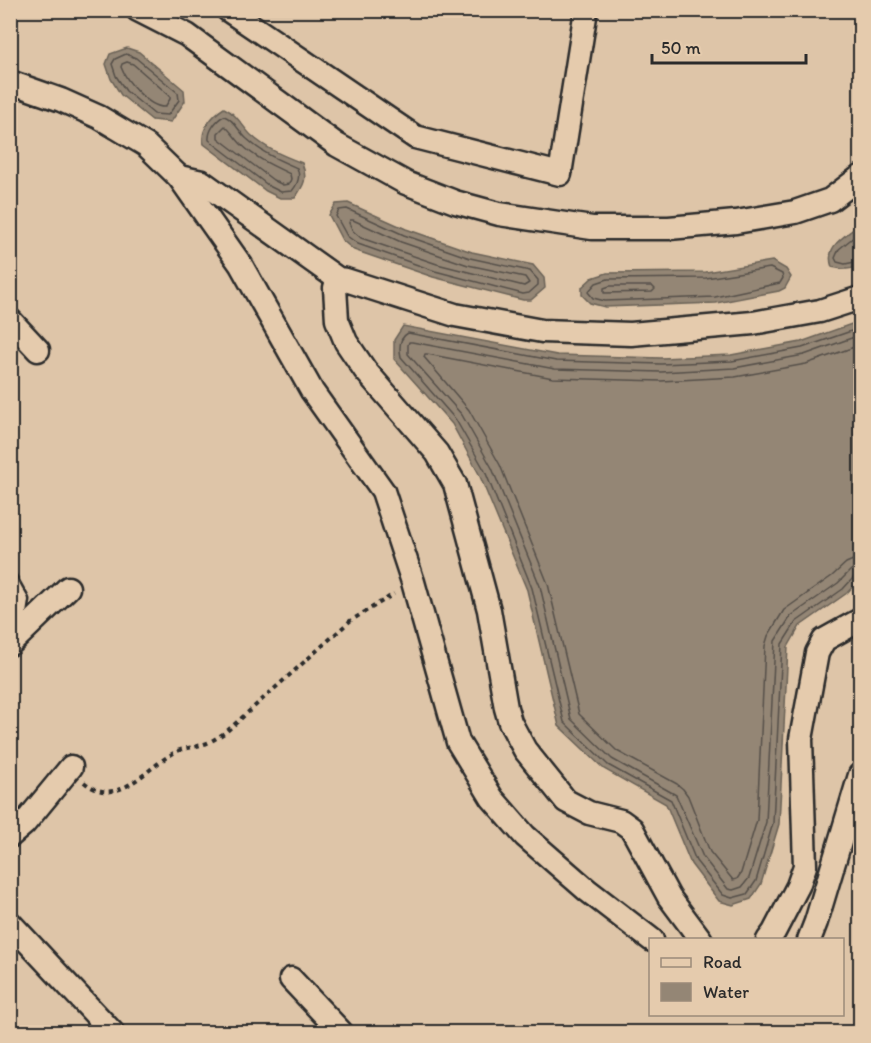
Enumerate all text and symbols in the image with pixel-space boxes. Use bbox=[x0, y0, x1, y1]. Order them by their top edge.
scale bar bbox=[652, 27, 806, 65]
text: 50 m bbox=[661, 37, 701, 59]
legend bbox=[649, 938, 844, 1016]
text: Road bbox=[703, 951, 742, 973]
text: Water bbox=[703, 981, 749, 1003]

